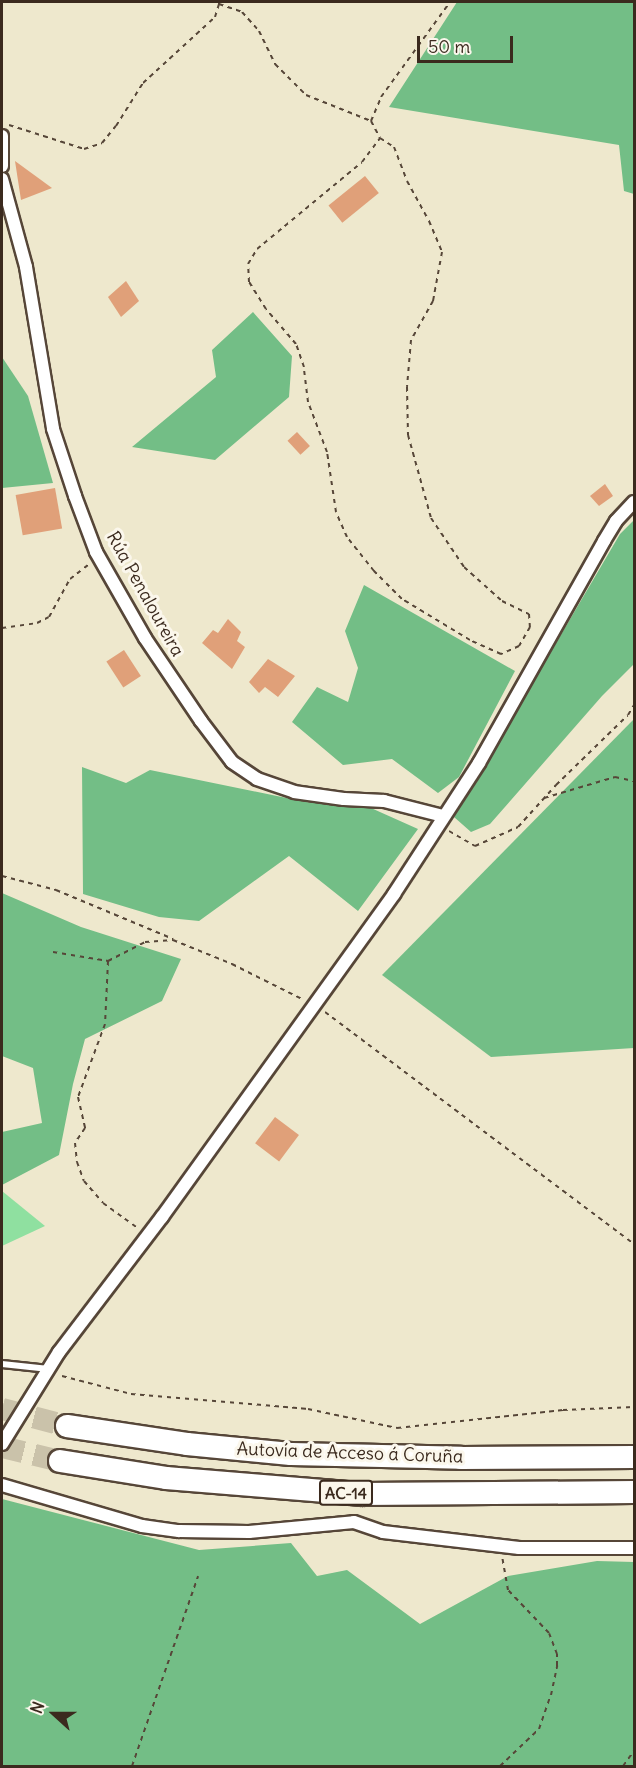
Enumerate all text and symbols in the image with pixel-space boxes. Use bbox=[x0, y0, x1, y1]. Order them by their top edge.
scale bar bbox=[420, 24, 516, 62]
text: 50 m bbox=[428, 35, 470, 58]
street label: Rúa Penaloureira bbox=[102, 528, 188, 660]
street label: Autovía de Acceso á Coruña bbox=[236, 1438, 464, 1468]
road number: AC-14 bbox=[319, 1480, 373, 1506]
north arrow bbox=[24, 1684, 84, 1744]
text: N bbox=[26, 1699, 49, 1716]

